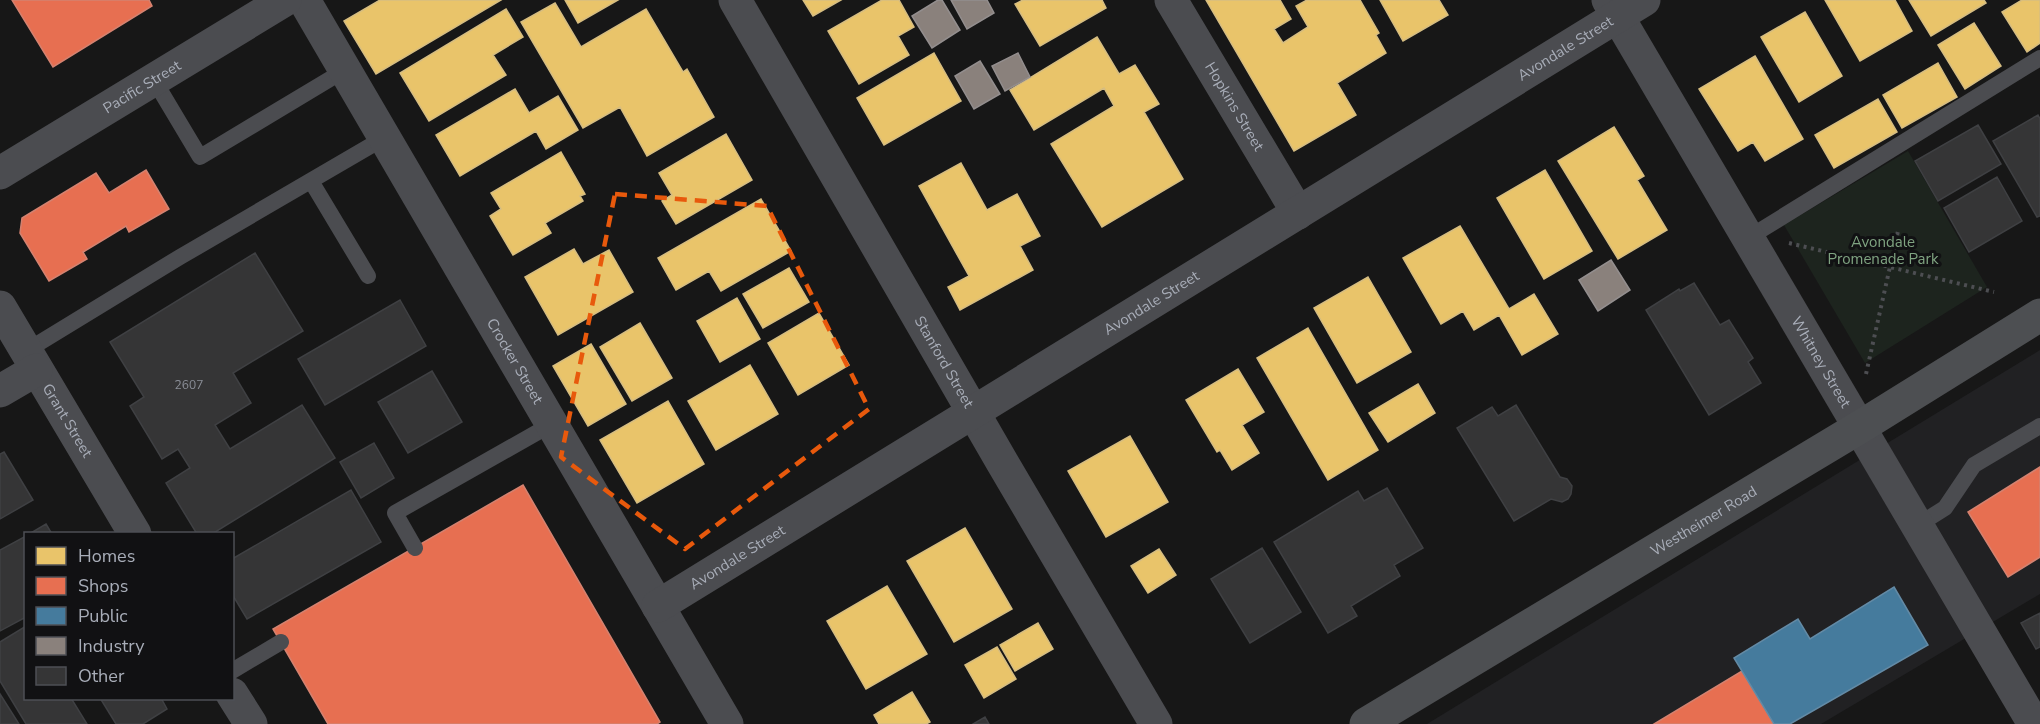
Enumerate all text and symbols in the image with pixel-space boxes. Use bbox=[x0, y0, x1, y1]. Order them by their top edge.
street label: Avondale Street bbox=[1514, 11, 1618, 85]
street label: Pacific Street bbox=[99, 55, 185, 118]
street label: Hopkins Street bbox=[1200, 58, 1269, 155]
park label: Avondale Promenade Park bbox=[1828, 232, 1939, 269]
street label: Avondale Street bbox=[1100, 265, 1204, 340]
street label: Stanford Street bbox=[910, 312, 979, 412]
street label: Whitney Street bbox=[1786, 313, 1856, 412]
street label: Crocker Street bbox=[482, 314, 548, 408]
house number: 2607 bbox=[175, 377, 203, 393]
street label: Grant Street bbox=[38, 380, 98, 462]
street label: Westheimer Road bbox=[1647, 481, 1761, 561]
street label: Avondale Street bbox=[686, 520, 790, 594]
legend bbox=[24, 532, 234, 700]
text: Homes bbox=[78, 544, 135, 568]
text: Shops bbox=[78, 574, 128, 598]
text: Public bbox=[78, 604, 128, 628]
text: Industry bbox=[78, 634, 145, 658]
text: Other bbox=[78, 664, 125, 688]

